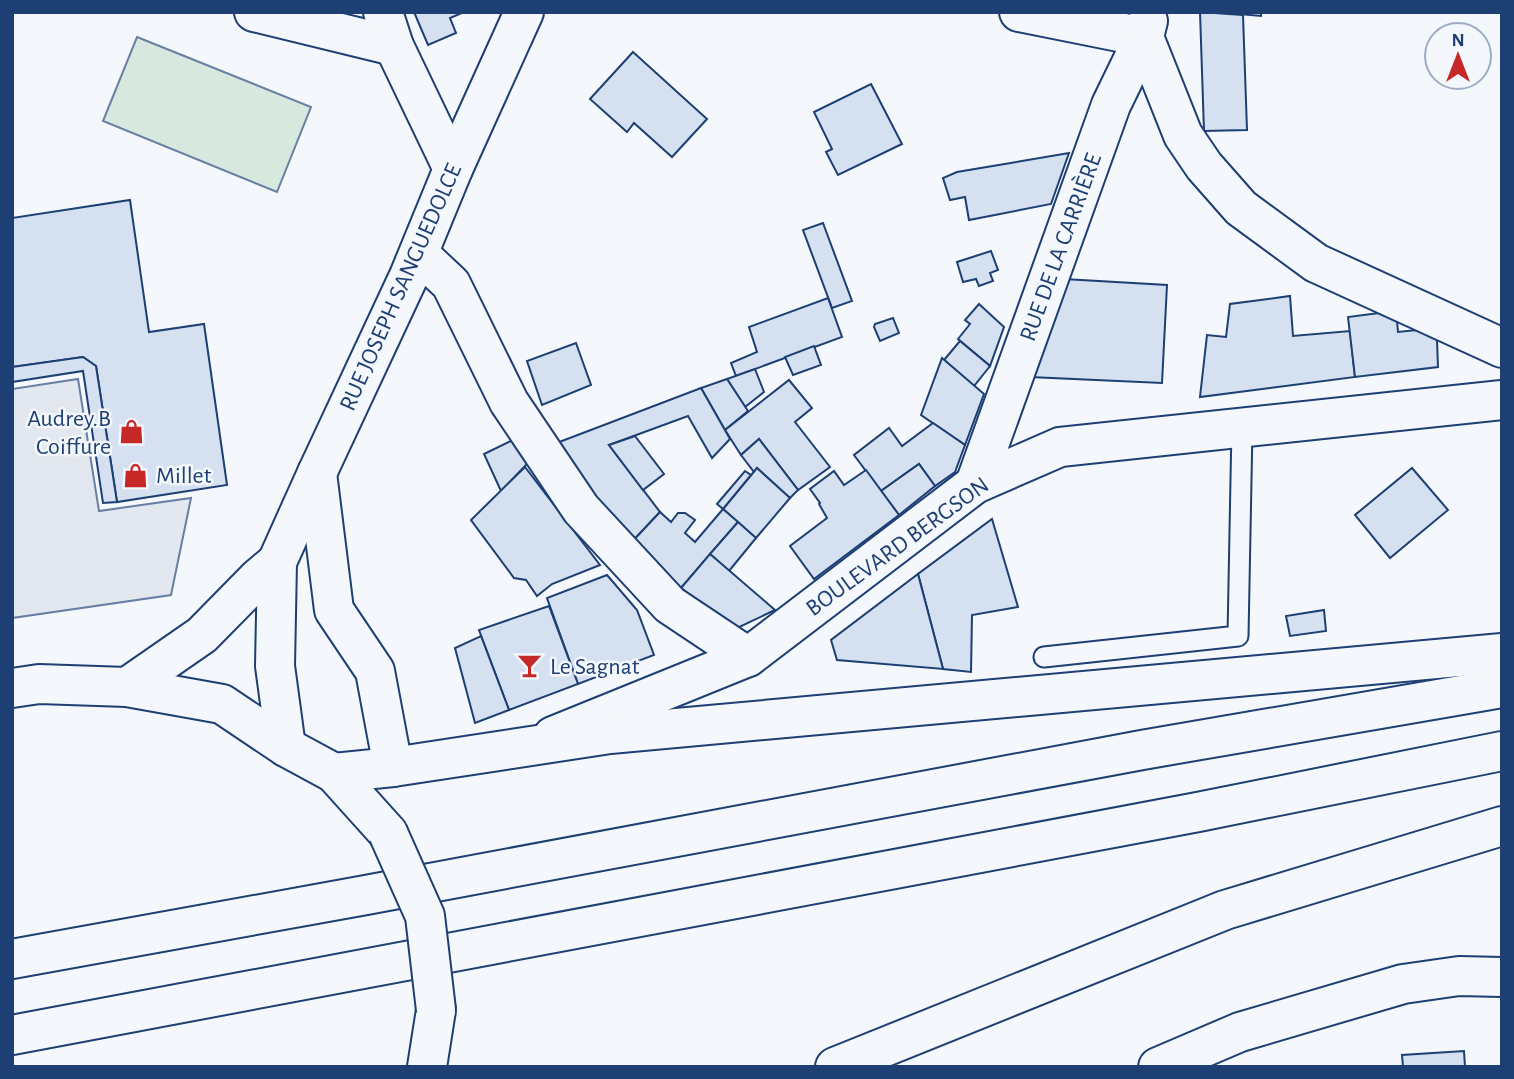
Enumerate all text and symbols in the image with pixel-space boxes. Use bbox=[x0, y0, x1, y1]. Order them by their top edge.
north arrow bbox=[1423, 21, 1493, 91]
text: N bbox=[1451, 31, 1465, 50]
street label: RUE DE LA CARRIÈRE bbox=[1014, 149, 1106, 345]
street label: RUE JOSEPH SANGUEDOLCE bbox=[336, 160, 466, 414]
place label: Audrey.B Coiffure bbox=[27, 407, 111, 459]
shop icon: Audrey.B Coiffure bbox=[117, 418, 145, 446]
shop icon: Millet bbox=[122, 461, 150, 489]
place label: Millet bbox=[156, 464, 212, 488]
street label: BOULEVARD BERGSON bbox=[802, 473, 993, 621]
bar icon: Le Sagnat bbox=[516, 652, 544, 680]
place label: Le Sagnat bbox=[550, 655, 640, 679]

